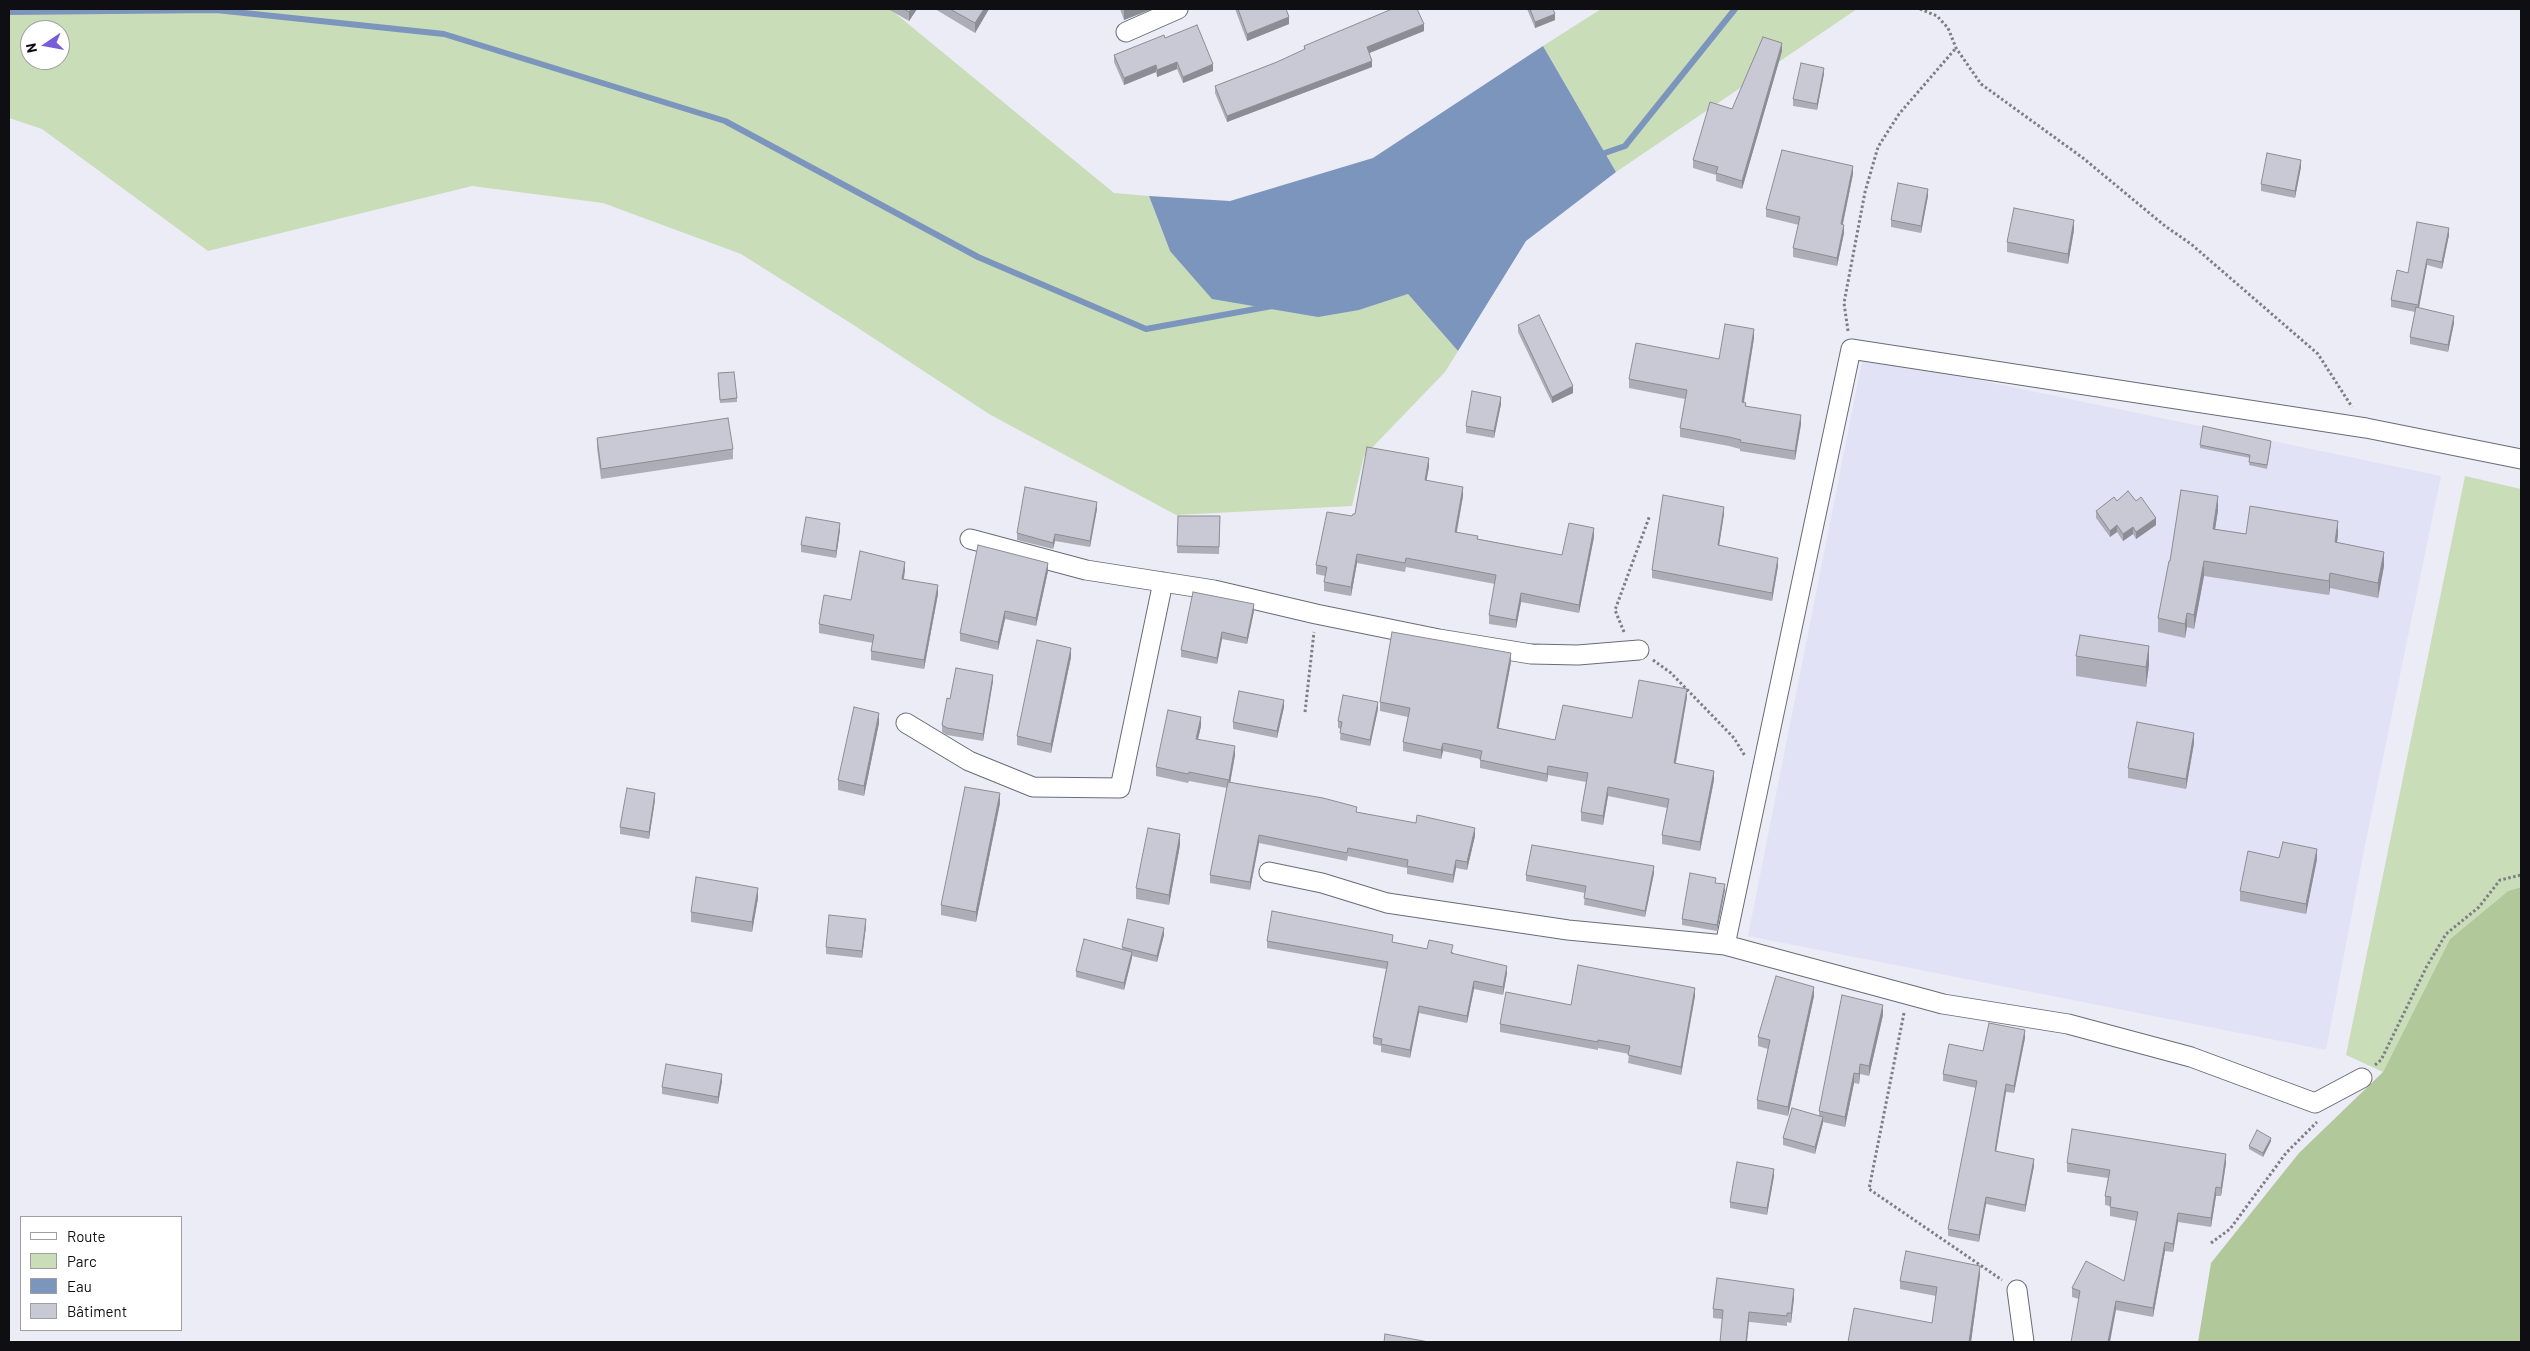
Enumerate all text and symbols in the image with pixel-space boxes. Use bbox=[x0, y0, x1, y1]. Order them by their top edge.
north arrow bbox=[20, 20, 70, 70]
text: N bbox=[22, 42, 40, 54]
legend bbox=[20, 1216, 182, 1331]
text: Route bbox=[67, 1227, 106, 1245]
text: Parc bbox=[67, 1252, 97, 1270]
text: Eau bbox=[67, 1277, 92, 1295]
text: Bâtiment bbox=[67, 1302, 127, 1320]

